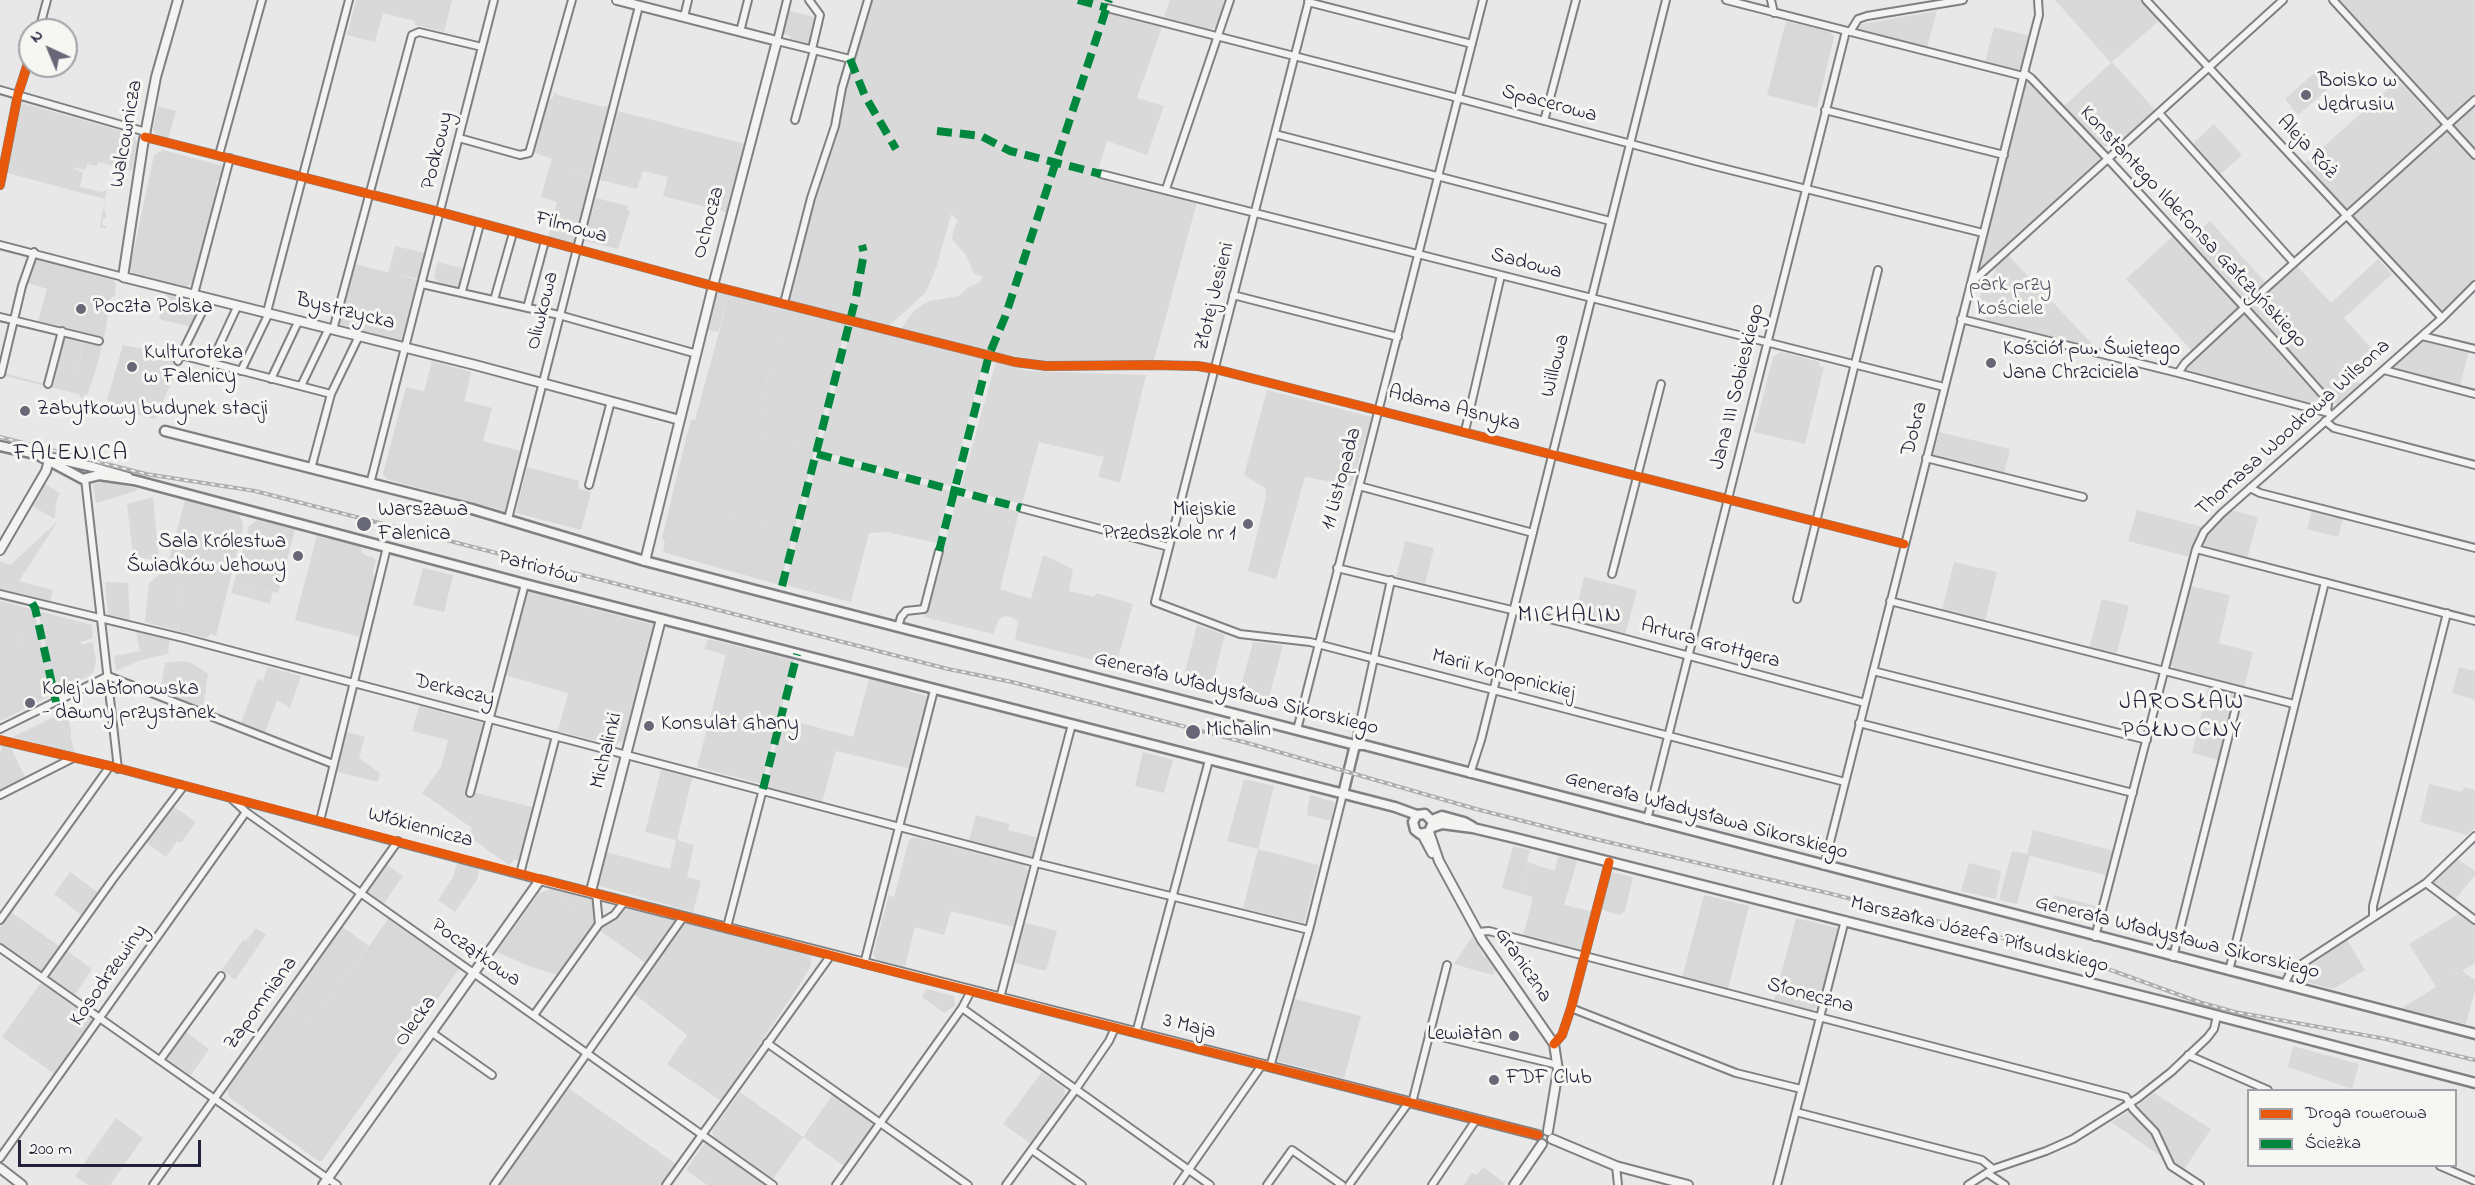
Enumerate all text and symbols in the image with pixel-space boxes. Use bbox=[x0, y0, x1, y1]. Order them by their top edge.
north arrow bbox=[18, 18, 78, 78]
text: N bbox=[25, 24, 49, 49]
place label: Boisko w Jędrusiu bbox=[2318, 70, 2397, 120]
street label: Walcownicza bbox=[106, 78, 150, 190]
street label: Spacerowa bbox=[1499, 80, 1599, 130]
marker: Boisko w Jędrusiu bbox=[2299, 88, 2313, 102]
street label: Konstantego Ildefonsa Gałczyńskiego bbox=[2073, 101, 2311, 355]
street label: Podkowy bbox=[417, 110, 461, 192]
street label: Aleja Róż bbox=[2270, 111, 2342, 185]
street label: Ochocza bbox=[688, 184, 732, 262]
street label: Filmowa bbox=[532, 207, 610, 251]
street label: Złotej Jesieni bbox=[1190, 240, 1242, 354]
street label: Sadowa bbox=[1488, 243, 1564, 287]
street label: Oliwkowa bbox=[522, 269, 566, 353]
park label: park przy kościele bbox=[1969, 274, 2051, 324]
street label: Bystrzycka bbox=[293, 289, 397, 337]
place label: Poczta Polska bbox=[93, 296, 213, 322]
street label: Jana III Sobieskiego bbox=[1706, 301, 1772, 473]
marker: Poczta Polska bbox=[74, 302, 88, 316]
street label: Willowa bbox=[1537, 332, 1577, 400]
street label: Thomasa Woodrowa Wilsona bbox=[2191, 335, 2397, 523]
place label: Kościół pw. Świętego Jana Chrzciciela bbox=[2003, 338, 2180, 388]
place label: Kulturoteka w Falenicy bbox=[144, 342, 243, 392]
marker: Kościół pw. Świętego Jana Chrzciciela bbox=[1984, 356, 1998, 370]
marker: Kulturoteka w Falenicy bbox=[125, 360, 139, 374]
street label: Adama Asnyka bbox=[1385, 381, 1523, 439]
place label: Zabytkowy budynek stacji bbox=[37, 398, 268, 424]
street label: Dobra bbox=[1897, 399, 1935, 459]
marker: Zabytkowy budynek stacji bbox=[18, 404, 32, 418]
street label: 11 Listopada bbox=[1317, 425, 1369, 533]
district label: FALENICA bbox=[13, 441, 129, 469]
place label: Warszawa Falenica bbox=[378, 499, 468, 549]
place label: Miejskie Przedszkole nr 1 bbox=[1103, 499, 1236, 549]
marker: Warszawa Falenica bbox=[355, 515, 373, 533]
marker: Miejskie Przedszkole nr 1 bbox=[1241, 517, 1255, 531]
place label: Sala Królestwa Świadków Jehowy bbox=[127, 531, 286, 581]
street label: Patriotów bbox=[495, 546, 581, 592]
marker: Sala Królestwa Świadków Jehowy bbox=[291, 549, 305, 563]
district label: MICHALIN bbox=[1518, 603, 1622, 631]
street label: Artura Grottgera bbox=[1638, 614, 1782, 676]
street label: Marii Konopnickiej bbox=[1429, 645, 1577, 707]
street label: Generała Władysława Sikorskiego bbox=[1091, 647, 1381, 743]
street label: Derkaczy bbox=[411, 670, 497, 714]
place label: Kolej Jabłonowska - dawny przystanek bbox=[42, 678, 216, 728]
district label: JAROSŁAW PÓŁNOCNY bbox=[2119, 690, 2245, 746]
marker: Kolej Jabłonowska - dawny przystanek bbox=[23, 696, 37, 710]
street label: Michalinki bbox=[586, 710, 630, 792]
place label: Konsulat Ghany bbox=[661, 713, 799, 739]
marker: Konsulat Ghany bbox=[642, 719, 656, 733]
place label: Michalin bbox=[1206, 719, 1271, 745]
marker: Michalin bbox=[1184, 723, 1202, 741]
street label: Generała Władysława Sikorskiego bbox=[1562, 767, 1850, 867]
street label: Włókiennicza bbox=[365, 803, 475, 855]
street label: Generała Władysława Sikorskiego bbox=[2032, 891, 2322, 987]
street label: Marszałka Józefa Piłsudskiego bbox=[1847, 892, 2111, 980]
street label: Początkowa bbox=[425, 914, 525, 994]
street label: Kosodrzewiny bbox=[66, 920, 154, 1032]
street label: Graniczna bbox=[1488, 924, 1556, 1008]
street label: Zapomniana bbox=[220, 952, 304, 1056]
street label: Słoneczna bbox=[1764, 973, 1856, 1021]
street label: Olecka bbox=[390, 992, 444, 1052]
street label: 3 Maja bbox=[1160, 1009, 1218, 1047]
place label: Lewiatan bbox=[1427, 1023, 1502, 1049]
marker: Lewiatan bbox=[1507, 1029, 1521, 1043]
place label: FDF Club bbox=[1506, 1067, 1592, 1093]
marker: FDF Club bbox=[1487, 1073, 1501, 1087]
legend bbox=[2247, 1089, 2457, 1167]
text: Droga rowerowa bbox=[2305, 1101, 2427, 1127]
scale bar bbox=[21, 1128, 204, 1166]
text: Ścieżka bbox=[2305, 1131, 2361, 1157]
text: 200 m bbox=[29, 1137, 72, 1163]

